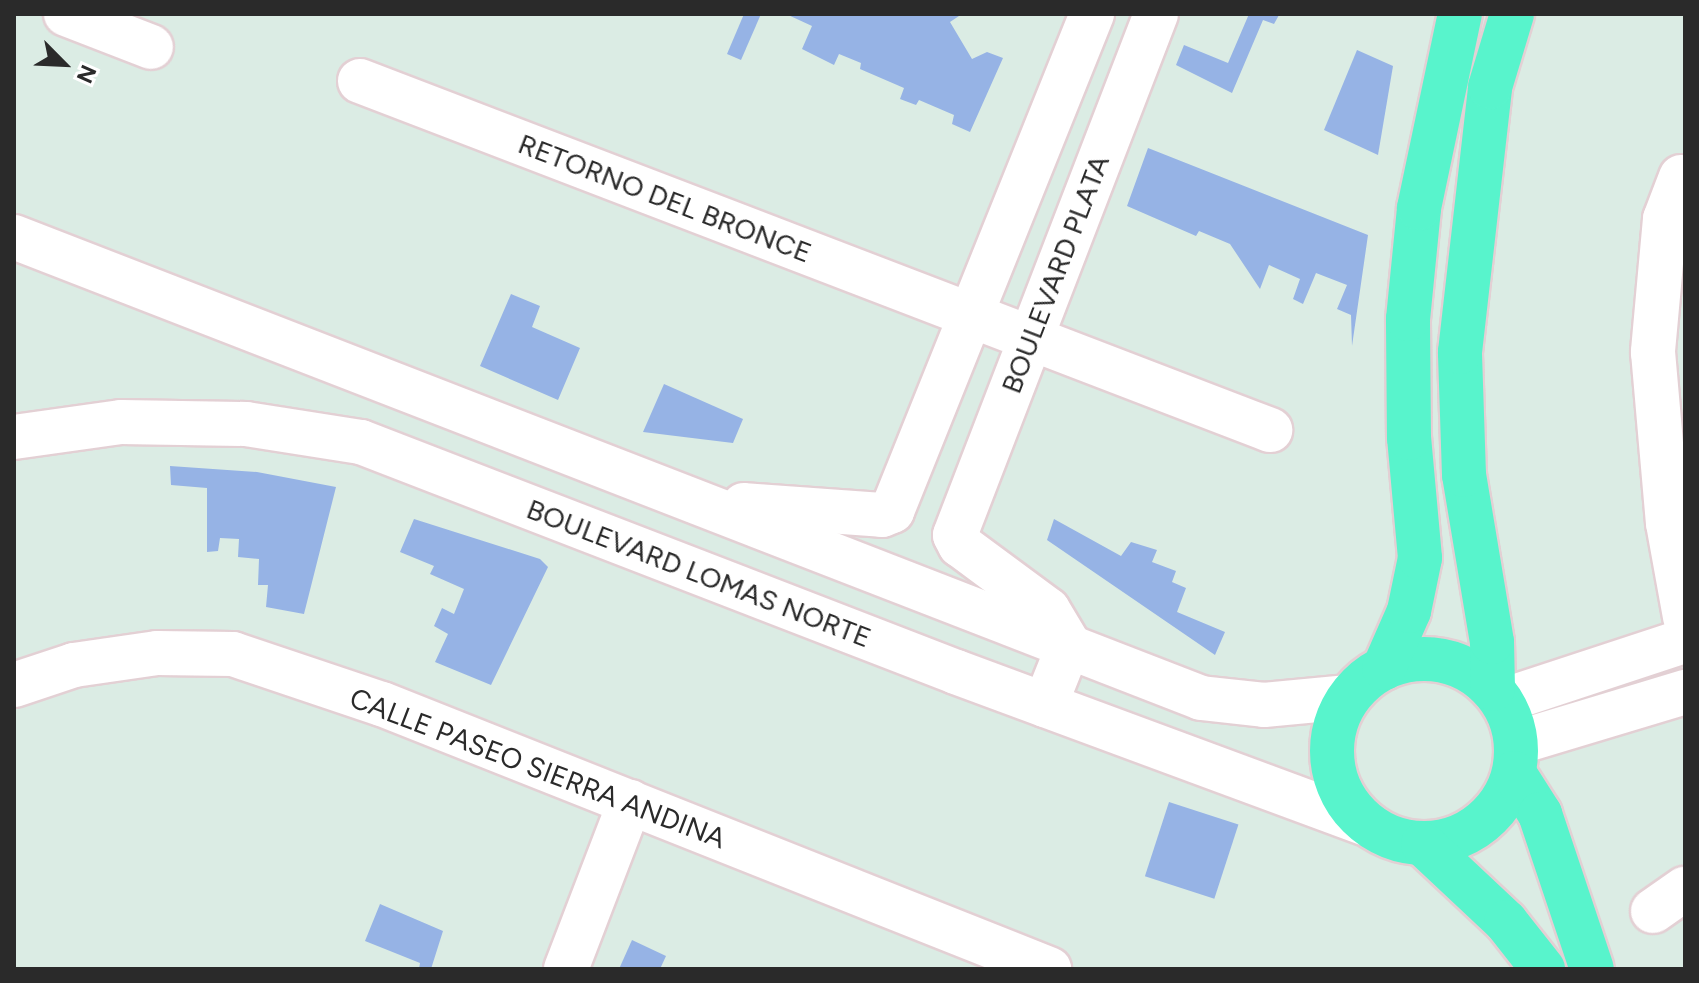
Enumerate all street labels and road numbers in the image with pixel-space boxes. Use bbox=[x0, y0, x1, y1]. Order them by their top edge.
street label: RETORNO DEL BRONCE bbox=[514, 127, 816, 269]
street label: BOULEVARD PLATA bbox=[994, 150, 1116, 398]
street label: BOULEVARD LOMAS NORTE bbox=[522, 492, 876, 654]
street label: CALLE PASEO SIERRA ANDINA bbox=[345, 681, 731, 855]

